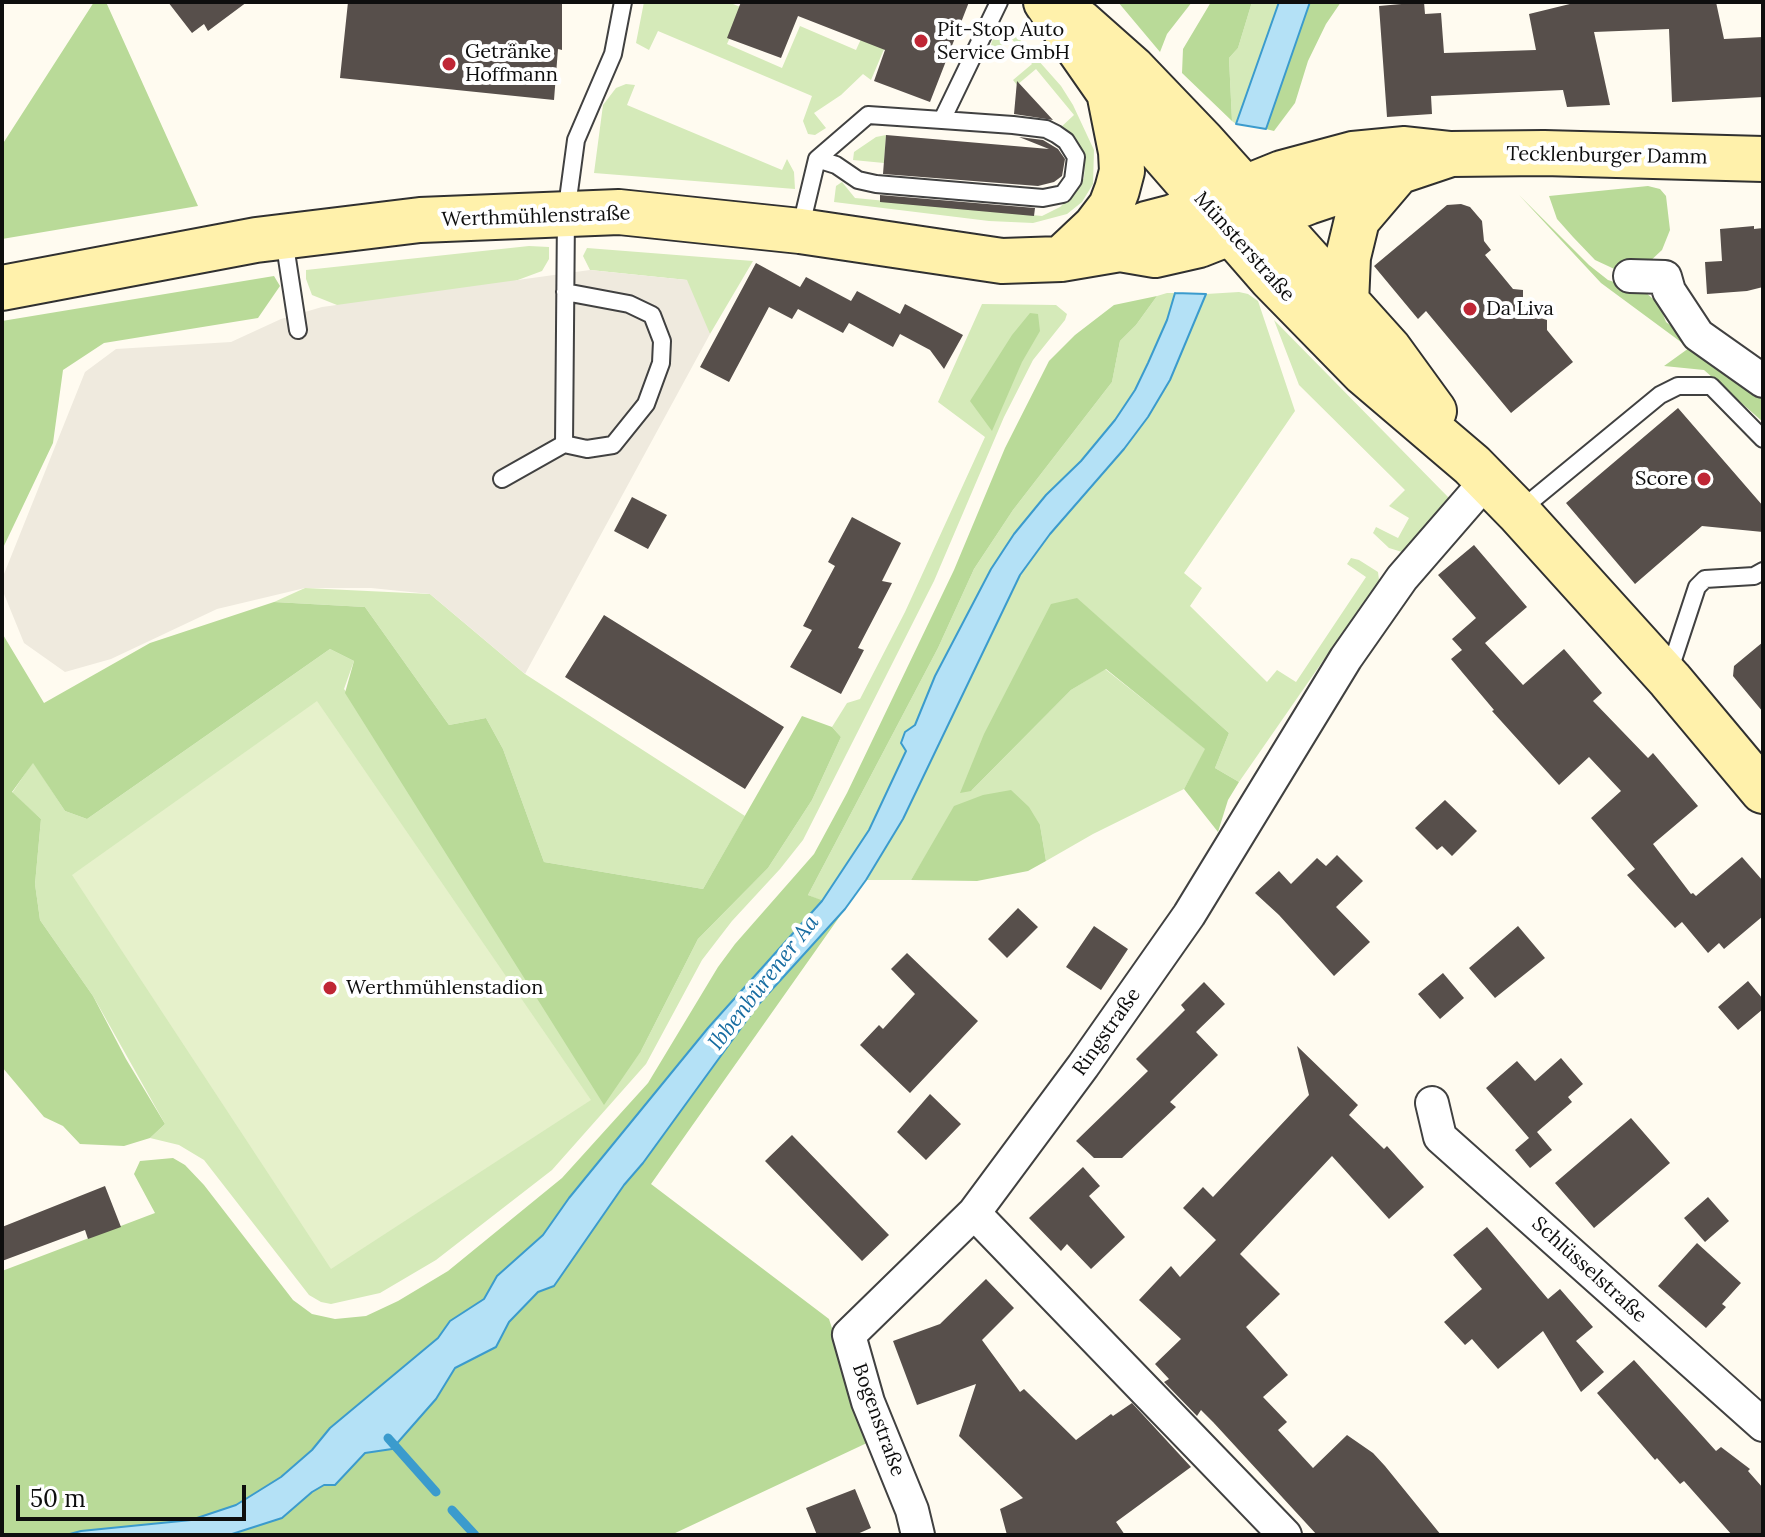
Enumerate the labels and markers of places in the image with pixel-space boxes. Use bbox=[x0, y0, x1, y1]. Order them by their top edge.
place label: Pit-Stop Auto Service GmbH bbox=[937, 18, 1070, 65]
marker: Pit-Stop Auto Service GmbH bbox=[912, 32, 930, 50]
place label: Getränke Hoffmann bbox=[465, 40, 558, 87]
marker: Getränke Hoffmann bbox=[440, 55, 458, 73]
place label: Da Liva bbox=[1486, 297, 1554, 321]
marker: Da Liva bbox=[1461, 300, 1479, 318]
place label: Score bbox=[1635, 467, 1688, 491]
marker: Score bbox=[1695, 470, 1713, 488]
place label: Werthmühlenstadion bbox=[346, 976, 543, 1000]
marker: Werthmühlenstadion bbox=[321, 979, 339, 997]

